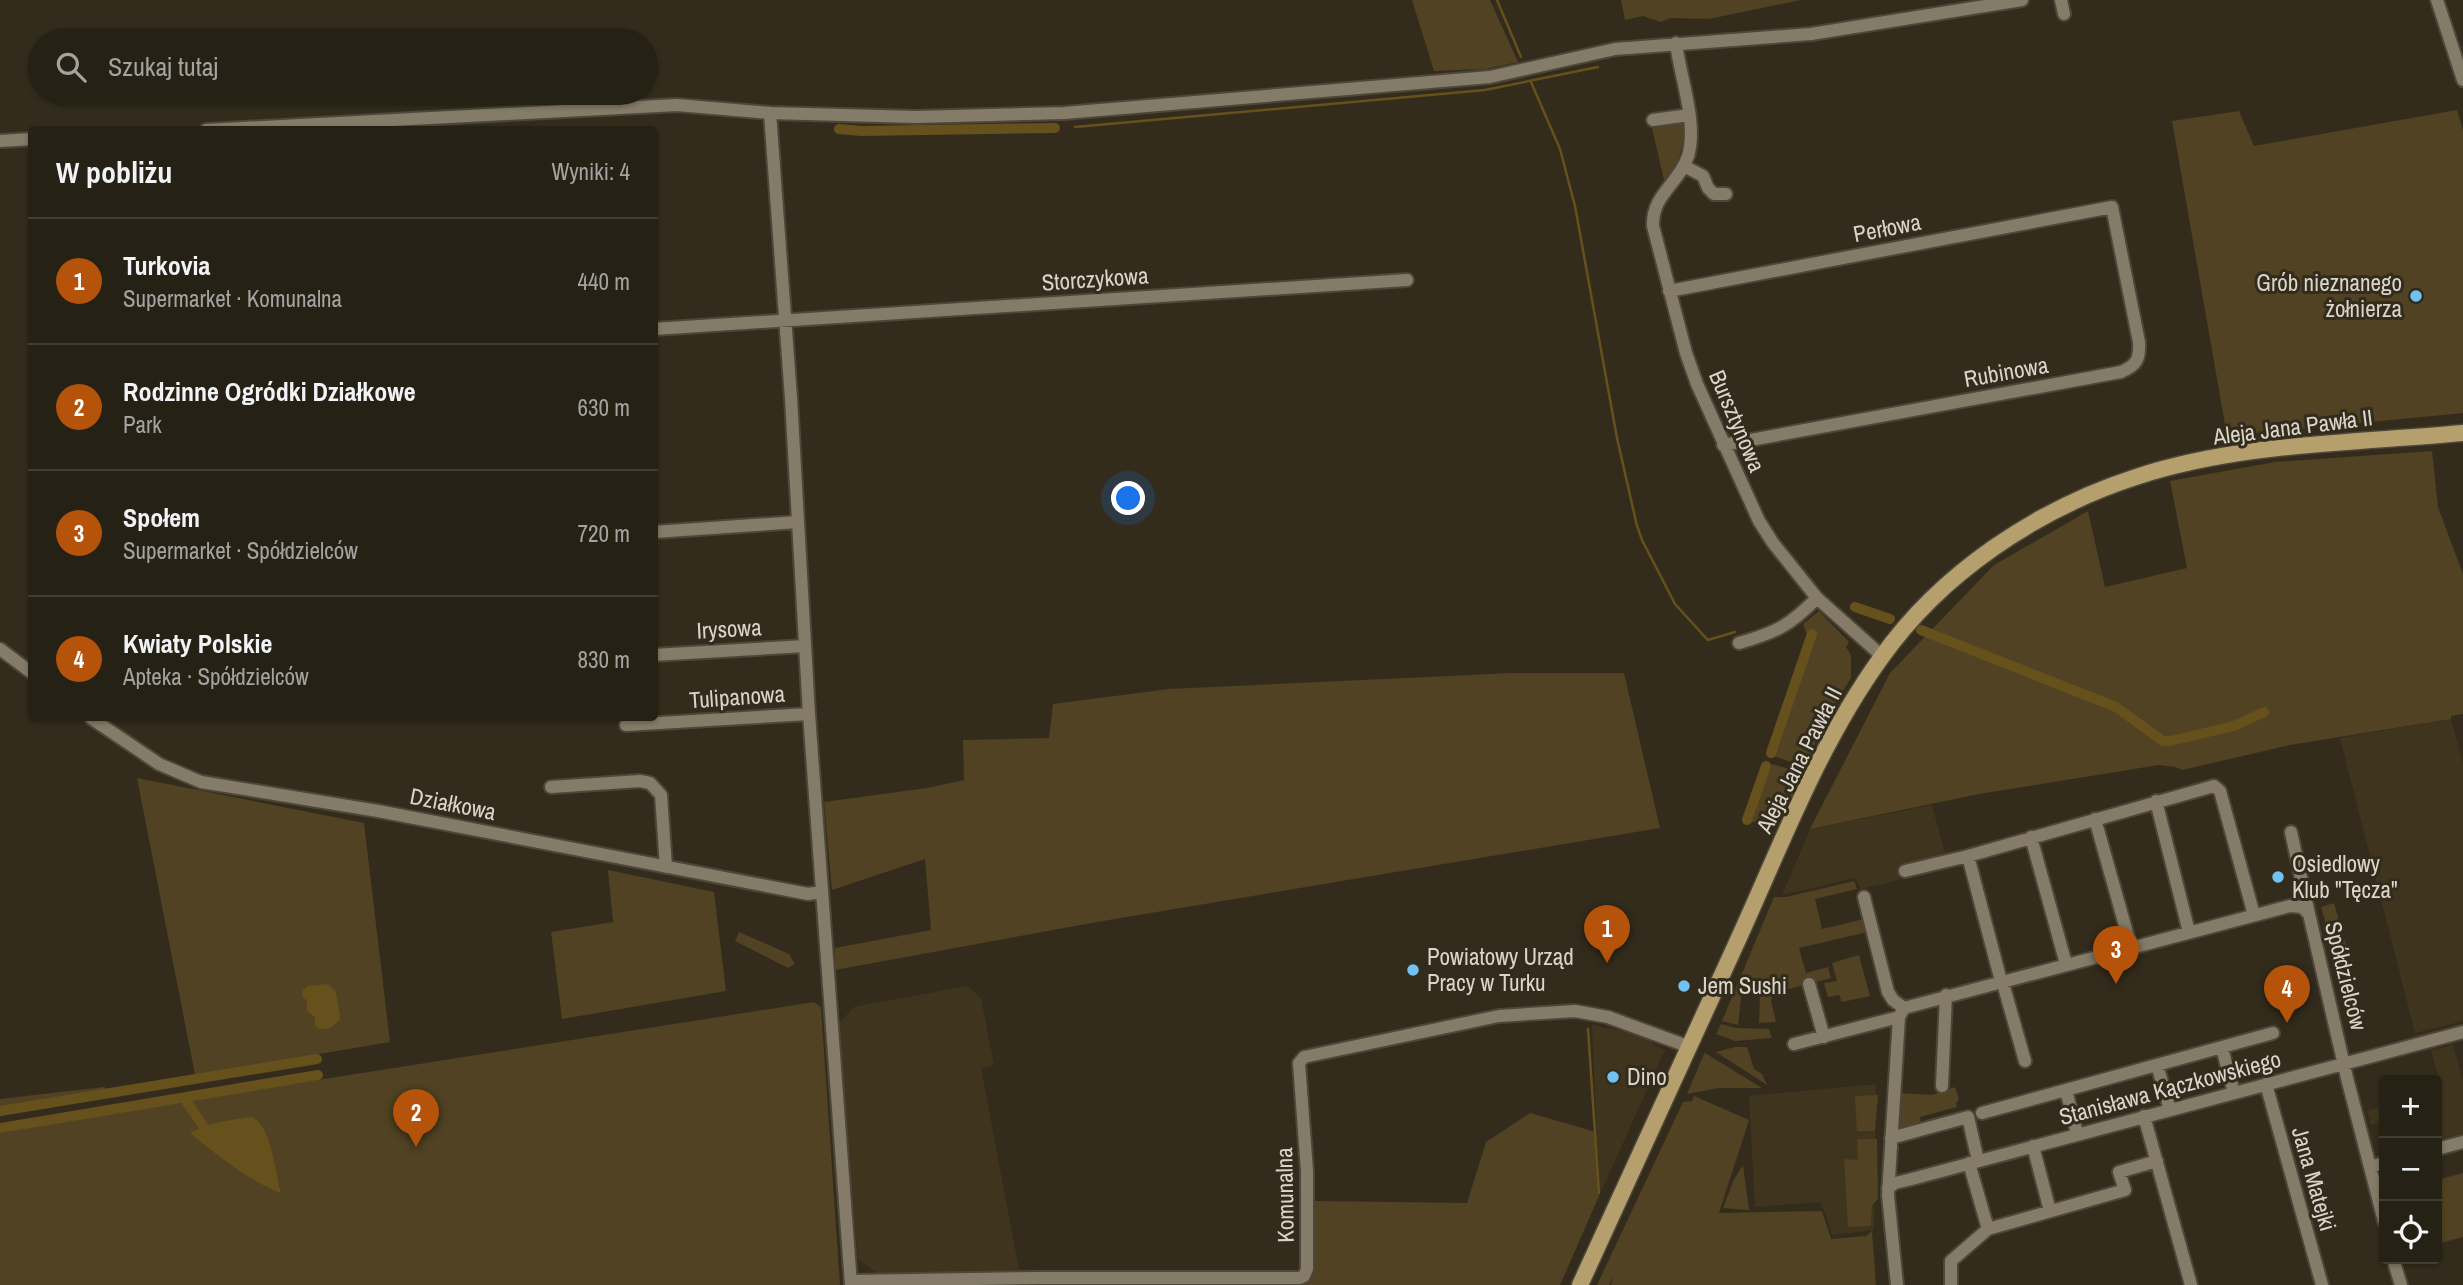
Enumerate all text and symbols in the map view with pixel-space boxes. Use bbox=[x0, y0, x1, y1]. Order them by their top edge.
search box bbox=[28, 28, 658, 105]
icon: search bbox=[52, 48, 90, 86]
text: Szukaj tutaj bbox=[108, 49, 218, 84]
text: W pobliżu bbox=[56, 152, 172, 192]
text: Wyniki: 4 bbox=[552, 156, 630, 187]
street label: Perłowa bbox=[1851, 206, 1924, 249]
text: Turkovia bbox=[123, 248, 210, 283]
street label: Storczykowa bbox=[1041, 259, 1150, 298]
text: 1 bbox=[74, 266, 84, 297]
text: 440 m bbox=[578, 266, 630, 297]
place label: Grób nieznanego żołnierza bbox=[2256, 267, 2403, 324]
text: Supermarket · Komunalna bbox=[123, 283, 342, 314]
marker: Grób nieznanego żołnierza bbox=[2408, 288, 2424, 304]
street label: Rubinowa bbox=[1961, 349, 2051, 394]
street label: Bursztynowa bbox=[1702, 365, 1773, 477]
text: Rodzinne Ogródki Działkowe bbox=[123, 374, 416, 409]
text: 2 bbox=[74, 392, 84, 423]
text: 630 m bbox=[578, 392, 630, 423]
street label: Aleja Jana Pawła II bbox=[2210, 401, 2374, 452]
text: Park bbox=[123, 409, 162, 440]
your location bbox=[1111, 481, 1145, 515]
text: Społem bbox=[123, 500, 200, 535]
text: 3 bbox=[74, 518, 84, 549]
text: 720 m bbox=[578, 518, 630, 549]
text: Supermarket · Spółdzielców bbox=[123, 535, 358, 566]
street label: Irysowa bbox=[696, 611, 763, 646]
text: Kwiaty Polskie bbox=[123, 626, 272, 661]
text: 4 bbox=[74, 644, 84, 675]
text: 830 m bbox=[578, 644, 630, 675]
text: Apteka · Spółdzielców bbox=[123, 661, 309, 692]
street label: Tulipanowa bbox=[688, 678, 786, 715]
street label: Aleja Jana Pawła II bbox=[1748, 681, 1849, 839]
street label: Działkowa bbox=[407, 780, 499, 827]
place label: Osiedlowy Klub "Tęcza" bbox=[2292, 848, 2398, 905]
marker: Osiedlowy Klub "Tęcza" bbox=[2270, 869, 2286, 885]
pin: 1 bbox=[1584, 905, 1630, 963]
street label: Spółdzielców bbox=[2318, 918, 2375, 1034]
pin: 3 bbox=[2093, 926, 2139, 984]
place label: Powiatowy Urząd Pracy w Turku bbox=[1427, 941, 1574, 998]
marker: Powiatowy Urząd Pracy w Turku bbox=[1405, 962, 1421, 978]
pin: 4 bbox=[2264, 965, 2310, 1023]
place label: Jem Sushi bbox=[1698, 970, 1787, 1001]
marker: Jem Sushi bbox=[1676, 978, 1692, 994]
street label: Stanisława Kączkowskiego bbox=[2055, 1043, 2284, 1132]
place label: Dino bbox=[1627, 1061, 1667, 1092]
marker: Dino bbox=[1605, 1069, 1621, 1085]
map controls bbox=[2379, 1075, 2442, 1264]
button: + bbox=[2379, 1075, 2442, 1138]
pin: 2 bbox=[393, 1089, 439, 1147]
street label: Jana Matejki bbox=[2285, 1123, 2344, 1235]
button: − bbox=[2379, 1138, 2442, 1201]
street label: Komunalna bbox=[1268, 1147, 1301, 1243]
button: locate bbox=[2379, 1201, 2442, 1264]

